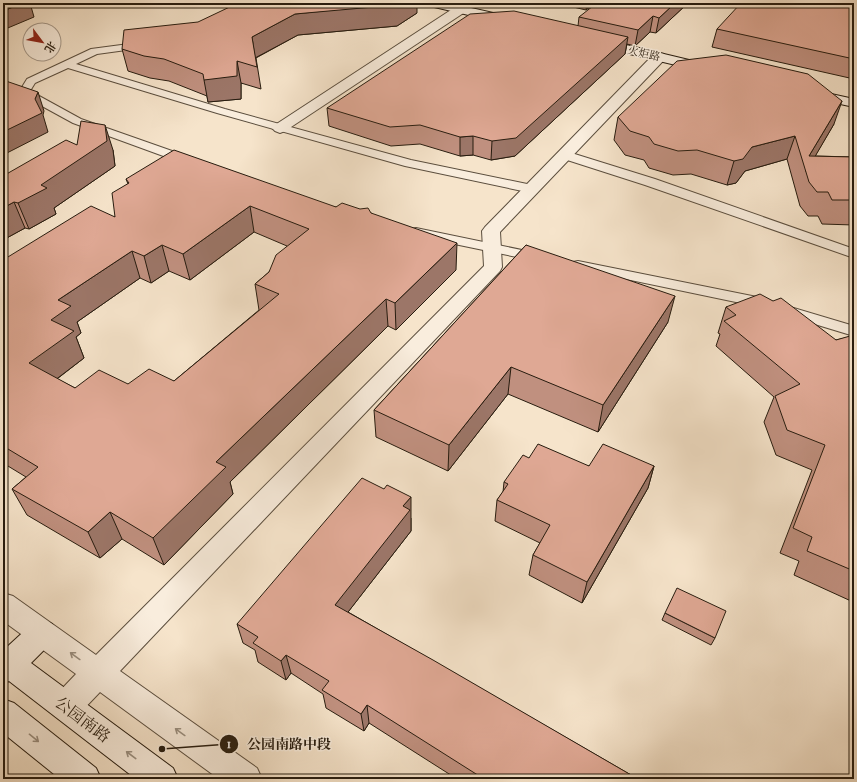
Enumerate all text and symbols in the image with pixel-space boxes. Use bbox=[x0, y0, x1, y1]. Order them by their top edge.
north arrow bbox=[22, 22, 62, 62]
text: 北 bbox=[42, 39, 58, 55]
street label: 火炬路 bbox=[626, 43, 661, 64]
one-way arrow bbox=[69, 652, 80, 660]
street label: 公园南路 bbox=[51, 693, 114, 746]
one-way arrow bbox=[175, 728, 186, 736]
callout: 公园南路中段 bbox=[219, 731, 339, 757]
one-way arrow bbox=[28, 734, 39, 742]
text: 公园南路中段 bbox=[247, 736, 331, 753]
text: 1 bbox=[227, 737, 231, 751]
one-way arrow bbox=[126, 751, 137, 760]

